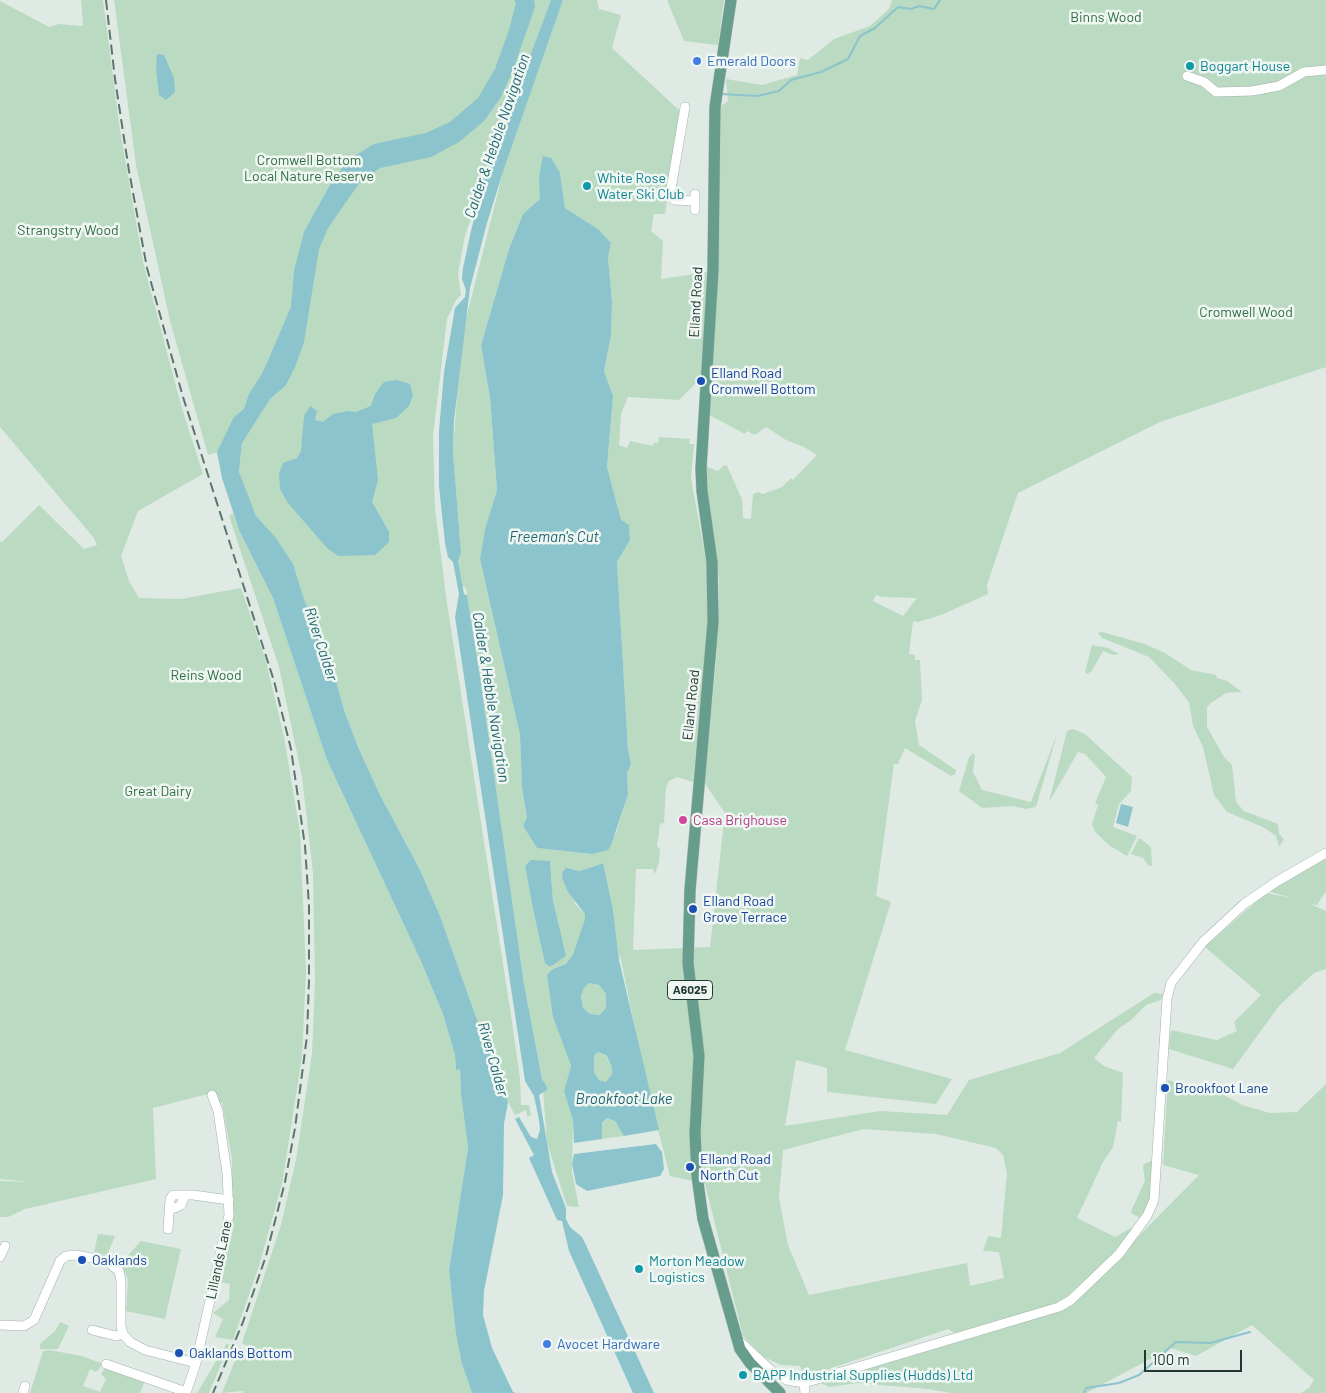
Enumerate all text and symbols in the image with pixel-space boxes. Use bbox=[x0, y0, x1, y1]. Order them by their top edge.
park label: Binns Wood bbox=[1070, 9, 1142, 25]
water label: Calder & Hebble Navigation bbox=[460, 52, 534, 220]
place label: Emerald Doors bbox=[707, 53, 796, 69]
marker: Emerald Doors bbox=[691, 55, 703, 67]
place label: Boggart House bbox=[1200, 58, 1290, 74]
marker: Boggart House bbox=[1184, 60, 1196, 72]
park label: Cromwell Bottom Local Nature Reserve bbox=[244, 152, 374, 184]
place label: White Rose Water Ski Club bbox=[597, 170, 684, 202]
marker: White Rose Water Ski Club bbox=[581, 180, 593, 192]
park label: Strangstry Wood bbox=[17, 222, 119, 238]
street label: Elland Road bbox=[686, 266, 706, 338]
park label: Cromwell Wood bbox=[1199, 304, 1293, 320]
place label: Elland Road Cromwell Bottom bbox=[711, 365, 816, 398]
marker: Elland Road Cromwell Bottom bbox=[695, 375, 707, 387]
water label: Freeman's Cut bbox=[509, 528, 599, 546]
water label: River Calder bbox=[301, 605, 341, 683]
water label: Calder & Hebble Navigation bbox=[469, 610, 513, 784]
park label: Reins Wood bbox=[170, 667, 242, 683]
street label: Elland Road bbox=[679, 669, 703, 741]
park label: Great Dairy bbox=[124, 783, 192, 799]
place label: Casa Brighouse bbox=[693, 812, 787, 828]
marker: Casa Brighouse bbox=[677, 814, 689, 826]
place label: Elland Road Grove Terrace bbox=[703, 893, 787, 926]
marker: Elland Road Grove Terrace bbox=[687, 903, 699, 915]
road number: A6025 bbox=[668, 980, 712, 1000]
water label: River Calder bbox=[474, 1020, 512, 1098]
place label: Brookfoot Lane bbox=[1175, 1080, 1268, 1096]
marker: Brookfoot Lane bbox=[1159, 1082, 1171, 1094]
water label: Brookfoot Lake bbox=[576, 1090, 672, 1108]
place label: Elland Road North Cut bbox=[700, 1151, 771, 1184]
marker: Elland Road North Cut bbox=[684, 1161, 696, 1173]
street label: Lillands Lane bbox=[202, 1219, 236, 1301]
place label: Oaklands bbox=[92, 1252, 147, 1268]
place label: Morton Meadow Logistics bbox=[649, 1253, 744, 1285]
marker: Oaklands bbox=[76, 1254, 88, 1266]
marker: Morton Meadow Logistics bbox=[633, 1263, 645, 1275]
place label: Avocet Hardware bbox=[557, 1336, 660, 1352]
marker: Avocet Hardware bbox=[541, 1338, 553, 1350]
scale bar bbox=[1146, 1340, 1244, 1372]
place label: Oaklands Bottom bbox=[189, 1345, 292, 1361]
marker: Oaklands Bottom bbox=[173, 1347, 185, 1359]
text: 100 m bbox=[1152, 1350, 1190, 1368]
place label: BAPP Industrial Supplies (Hudds) Ltd bbox=[753, 1367, 973, 1383]
marker: BAPP Industrial Supplies (Hudds) Ltd bbox=[737, 1369, 749, 1381]

